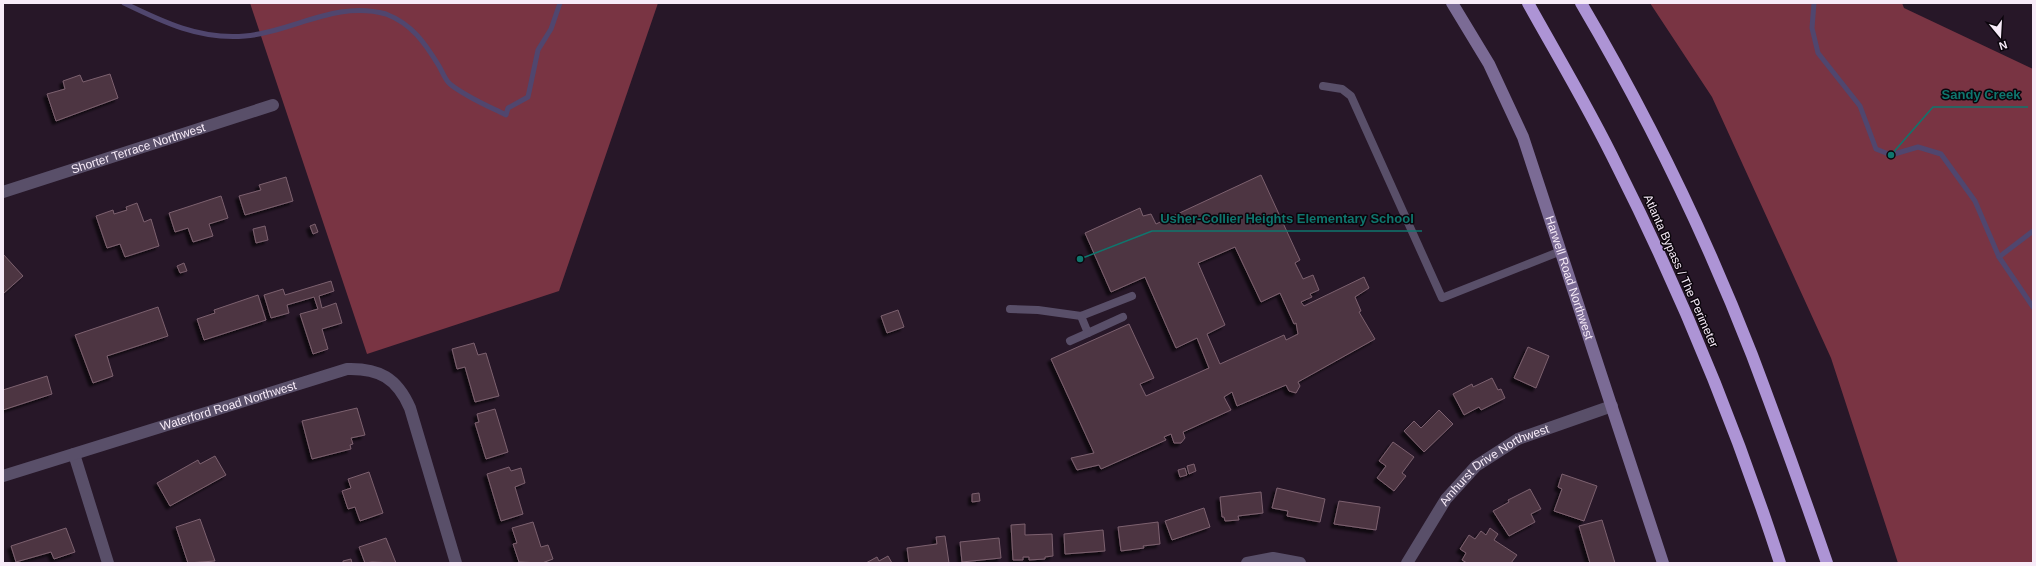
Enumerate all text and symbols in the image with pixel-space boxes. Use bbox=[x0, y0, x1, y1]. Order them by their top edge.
north arrow bbox=[1980, 16, 2020, 56]
text: N bbox=[1997, 39, 2009, 52]
callout: Sandy Creek bbox=[1933, 82, 2028, 107]
text: Sandy Creek bbox=[1942, 87, 2021, 102]
street label: Shorter Terrace Northwest bbox=[69, 120, 208, 177]
street label: Atlanta Bypass / The Perimeter bbox=[1641, 192, 1721, 350]
callout: Usher-Collier Heights Elementary School bbox=[1152, 206, 1422, 231]
text: Usher-Collier Heights Elementary School bbox=[1160, 211, 1414, 226]
street label: Harwell Road Northwest bbox=[1542, 214, 1596, 342]
street label: Waterford Road Northwest bbox=[159, 378, 299, 434]
street label: Amhurst Drive Northwest bbox=[1437, 421, 1551, 508]

